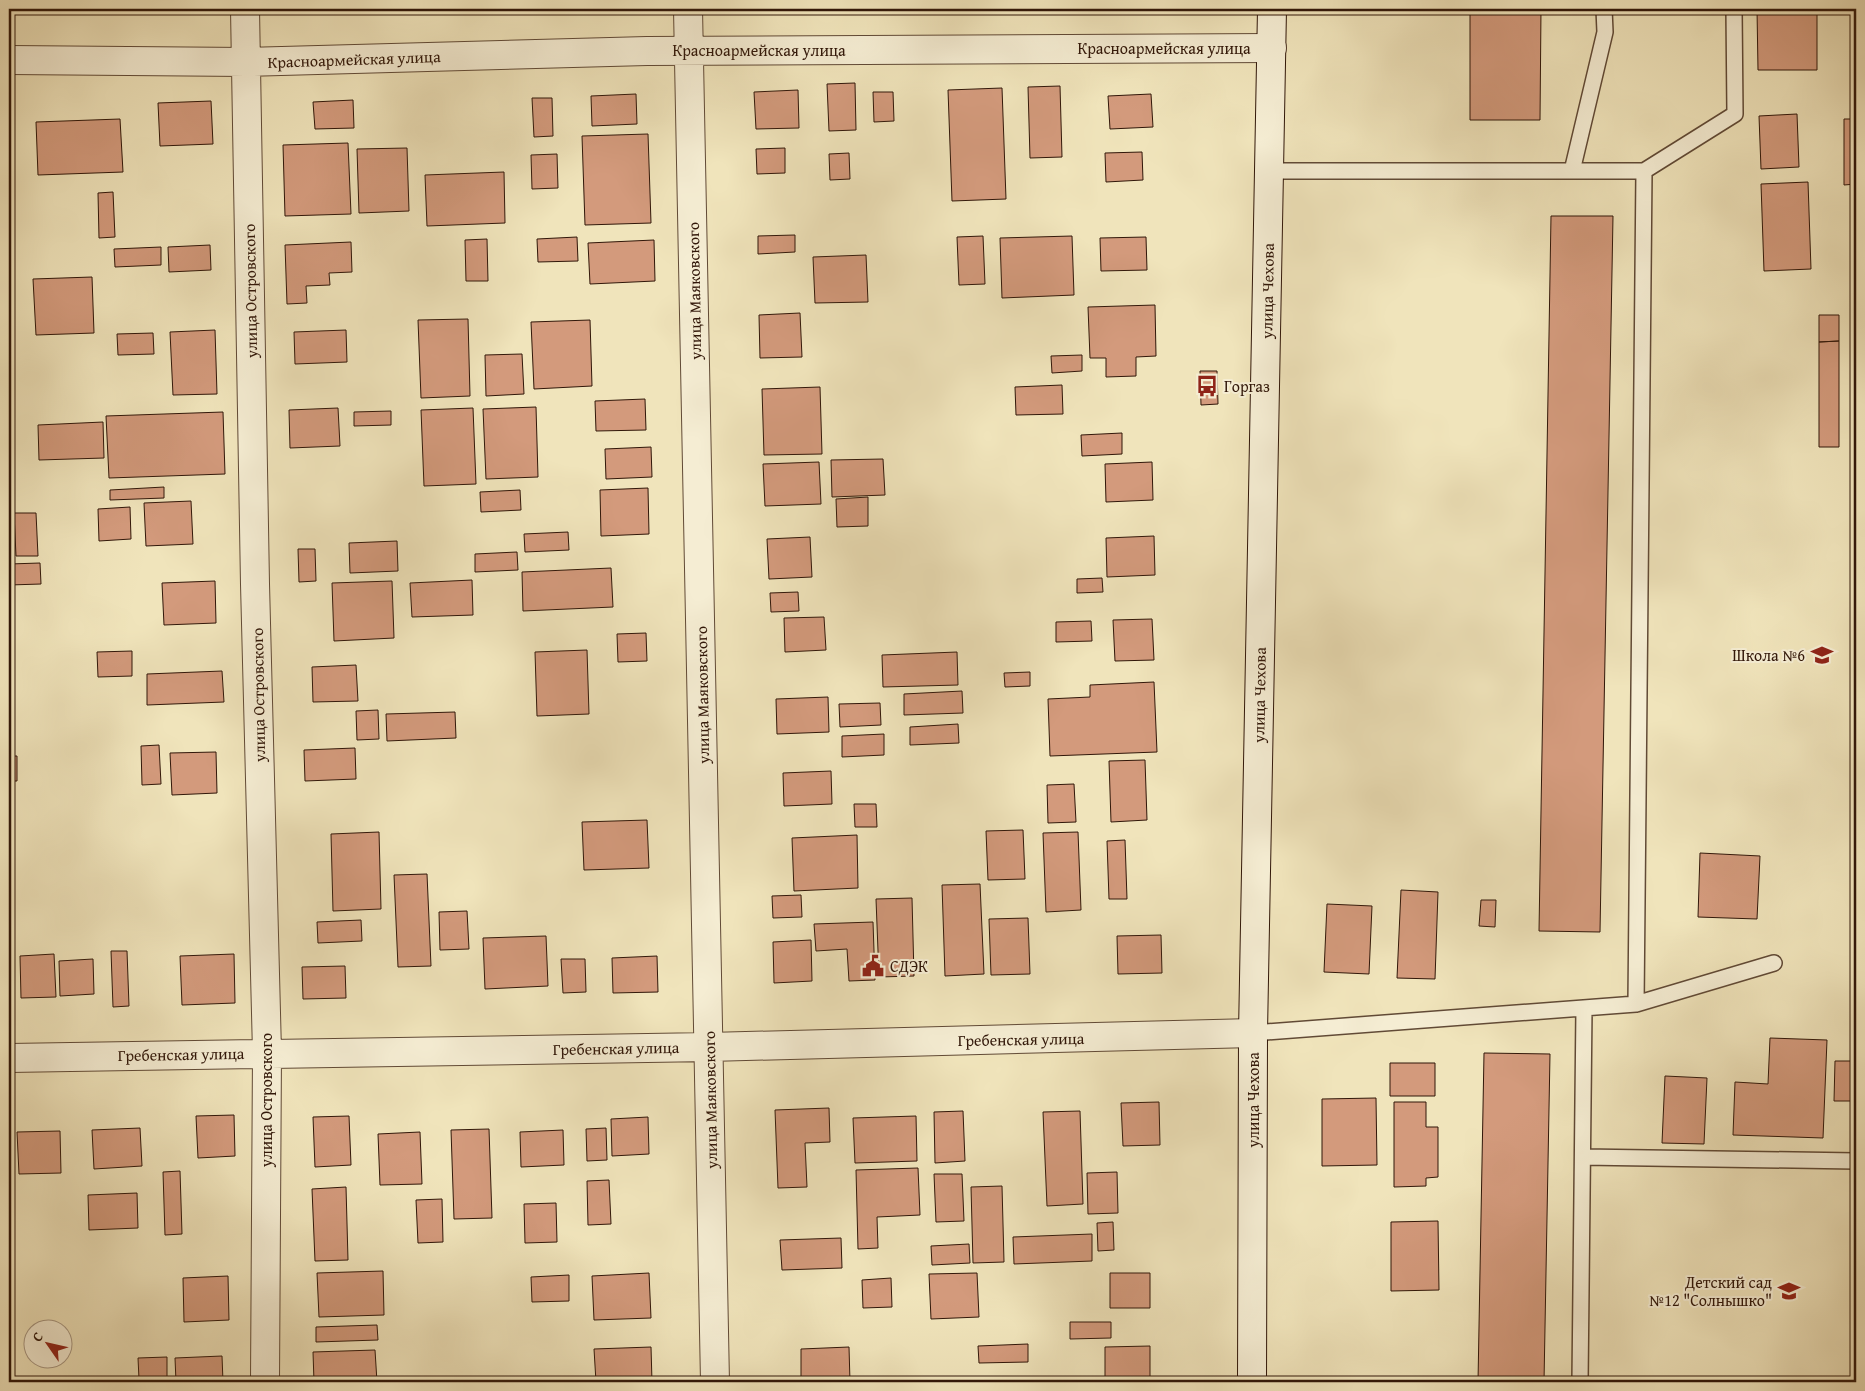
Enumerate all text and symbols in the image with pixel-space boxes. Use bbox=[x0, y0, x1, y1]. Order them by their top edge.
street label: Красноармейская улица bbox=[1077, 36, 1251, 60]
street label: Красноармейская улица bbox=[672, 38, 846, 62]
street label: Красноармейская улица bbox=[267, 44, 441, 74]
street label: улица Маяковского bbox=[681, 222, 707, 361]
street label: улица Островского bbox=[237, 224, 263, 359]
street label: улица Чехова bbox=[1254, 243, 1280, 340]
bus stop icon: Горгаз bbox=[1194, 373, 1220, 399]
place label: Горгаз bbox=[1224, 374, 1270, 398]
street label: улица Маяковского bbox=[689, 626, 715, 765]
street label: улица Островского bbox=[245, 628, 271, 763]
school or university icon: Школа №6 bbox=[1809, 642, 1835, 668]
place label: Школа №6 bbox=[1732, 643, 1805, 667]
street label: улица Чехова bbox=[1246, 647, 1272, 744]
public building icon: СДЭК bbox=[860, 953, 886, 979]
place label: СДЭК bbox=[890, 954, 928, 978]
street label: Гребенская улица bbox=[957, 1026, 1085, 1052]
street label: улица Маяковского bbox=[697, 1031, 723, 1170]
street label: улица Островского bbox=[254, 1033, 278, 1168]
street label: Гребенская улица bbox=[552, 1035, 680, 1061]
street label: Гребенская улица bbox=[117, 1041, 245, 1067]
street label: улица Чехова bbox=[1241, 1052, 1265, 1149]
place label: Детский сад №12 "Солнышко" bbox=[1649, 1270, 1772, 1312]
school or university icon: Детский сад №12 "Солнышко" bbox=[1776, 1278, 1802, 1304]
north arrow bbox=[22, 1318, 72, 1368]
text: С bbox=[27, 1328, 48, 1346]

